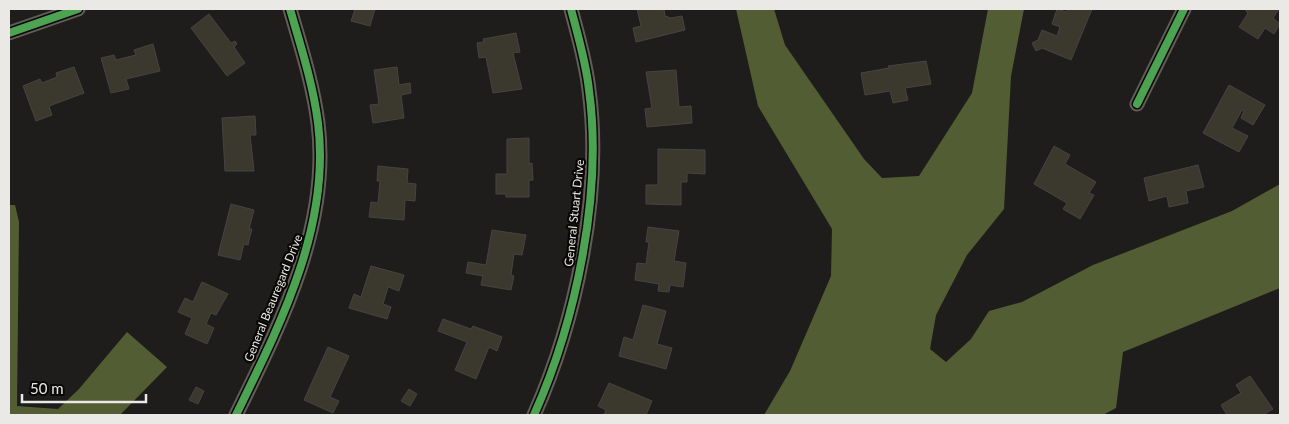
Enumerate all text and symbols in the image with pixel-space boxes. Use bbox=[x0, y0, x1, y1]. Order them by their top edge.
street label: General Stuart Drive bbox=[561, 159, 587, 267]
street label: General Beauregard Drive bbox=[241, 232, 305, 364]
scale bar bbox=[22, 372, 146, 404]
text: 50 m bbox=[30, 379, 64, 397]

